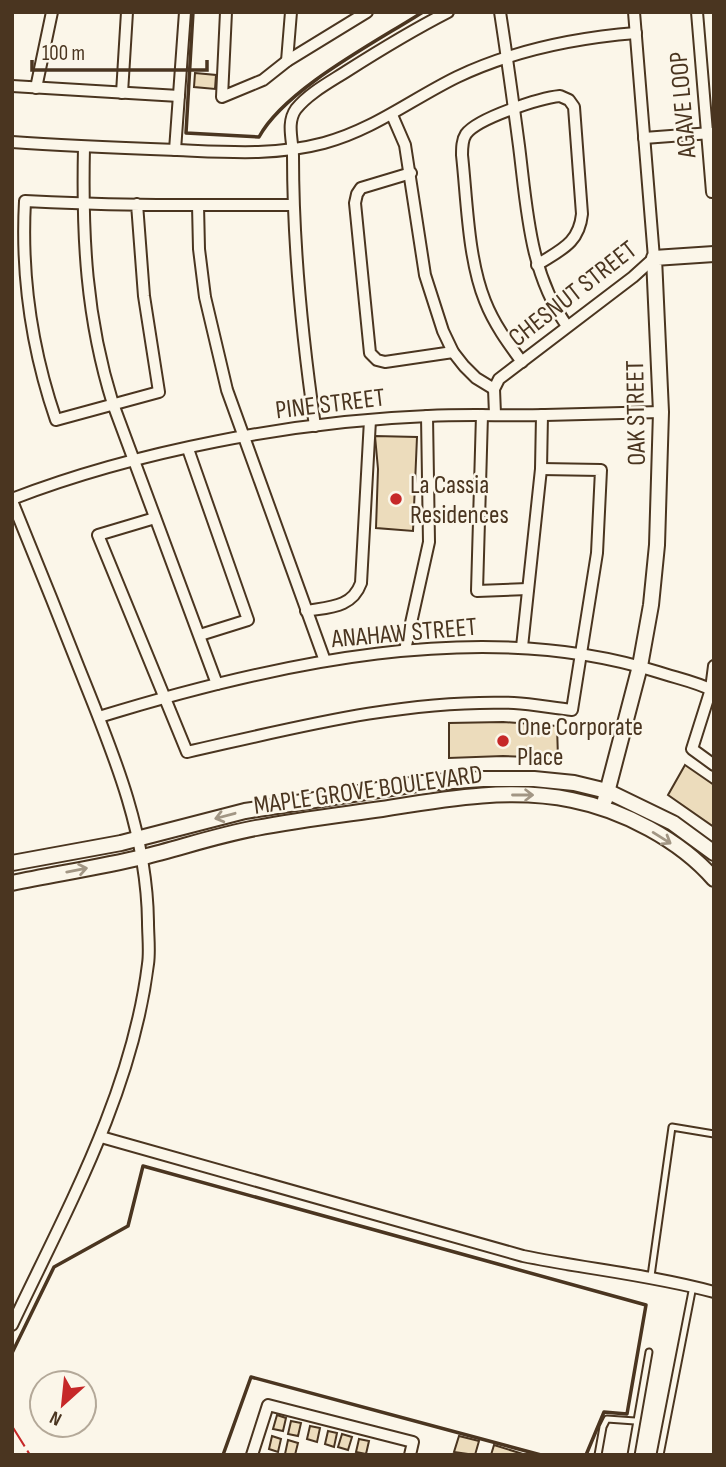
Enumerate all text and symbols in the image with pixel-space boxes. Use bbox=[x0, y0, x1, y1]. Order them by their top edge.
scale bar bbox=[32, 28, 206, 72]
text: 100 m bbox=[42, 41, 85, 66]
street label: AGAVE LOOP bbox=[663, 50, 704, 160]
street label: CHESNUT STREET bbox=[503, 235, 643, 354]
street label: OAK STREET bbox=[620, 360, 653, 466]
street label: PINE STREET bbox=[274, 382, 387, 427]
place label: La Cassia Residences bbox=[410, 470, 509, 531]
marker: La Cassia Residences bbox=[388, 491, 404, 507]
street label: ANAHAW STREET bbox=[329, 612, 478, 655]
place label: One Corporate Place bbox=[517, 712, 643, 773]
marker: One Corporate Place bbox=[495, 733, 511, 749]
street label: MAPLE GROVE BOULEVARD bbox=[252, 759, 485, 822]
one-way arrow bbox=[511, 788, 534, 802]
one-way arrow bbox=[214, 810, 236, 823]
one-way arrow bbox=[652, 830, 671, 845]
one-way arrow bbox=[65, 863, 88, 876]
north arrow bbox=[28, 1369, 98, 1439]
text: N bbox=[46, 1405, 66, 1430]

